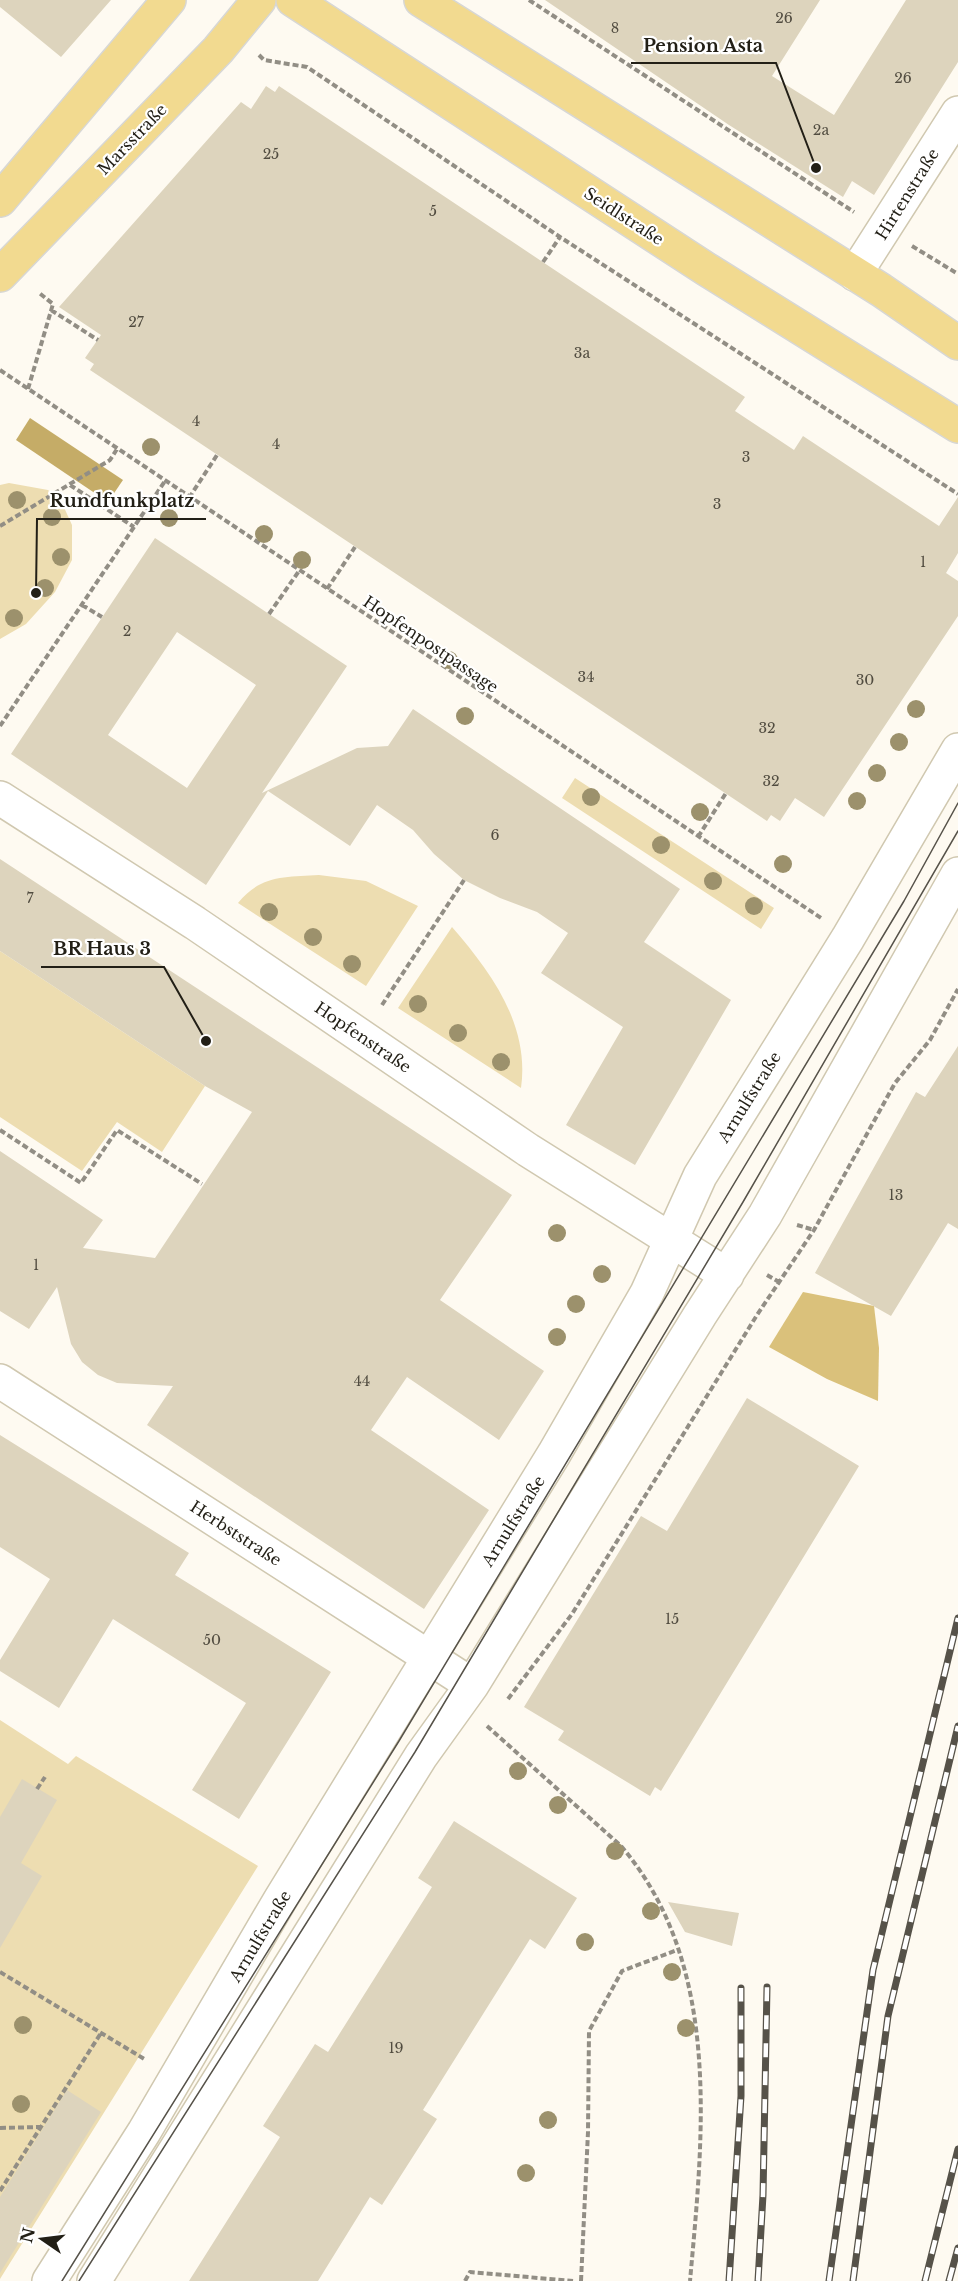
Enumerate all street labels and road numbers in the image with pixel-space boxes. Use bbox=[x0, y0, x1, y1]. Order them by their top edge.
street label: Marsstraße bbox=[93, 99, 171, 179]
street label: Hirtenstraße bbox=[871, 145, 943, 243]
street label: Seidlstraße bbox=[580, 183, 668, 249]
street label: Hopfenpostpassage bbox=[360, 591, 502, 697]
street label: Hopfenstraße bbox=[311, 997, 415, 1077]
street label: Arnulfstraße bbox=[713, 1048, 785, 1147]
street label: Arnulfstraße bbox=[477, 1472, 549, 1571]
street label: Herbststraße bbox=[187, 1496, 285, 1570]
street label: Arnulfstraße bbox=[224, 1887, 295, 1986]

